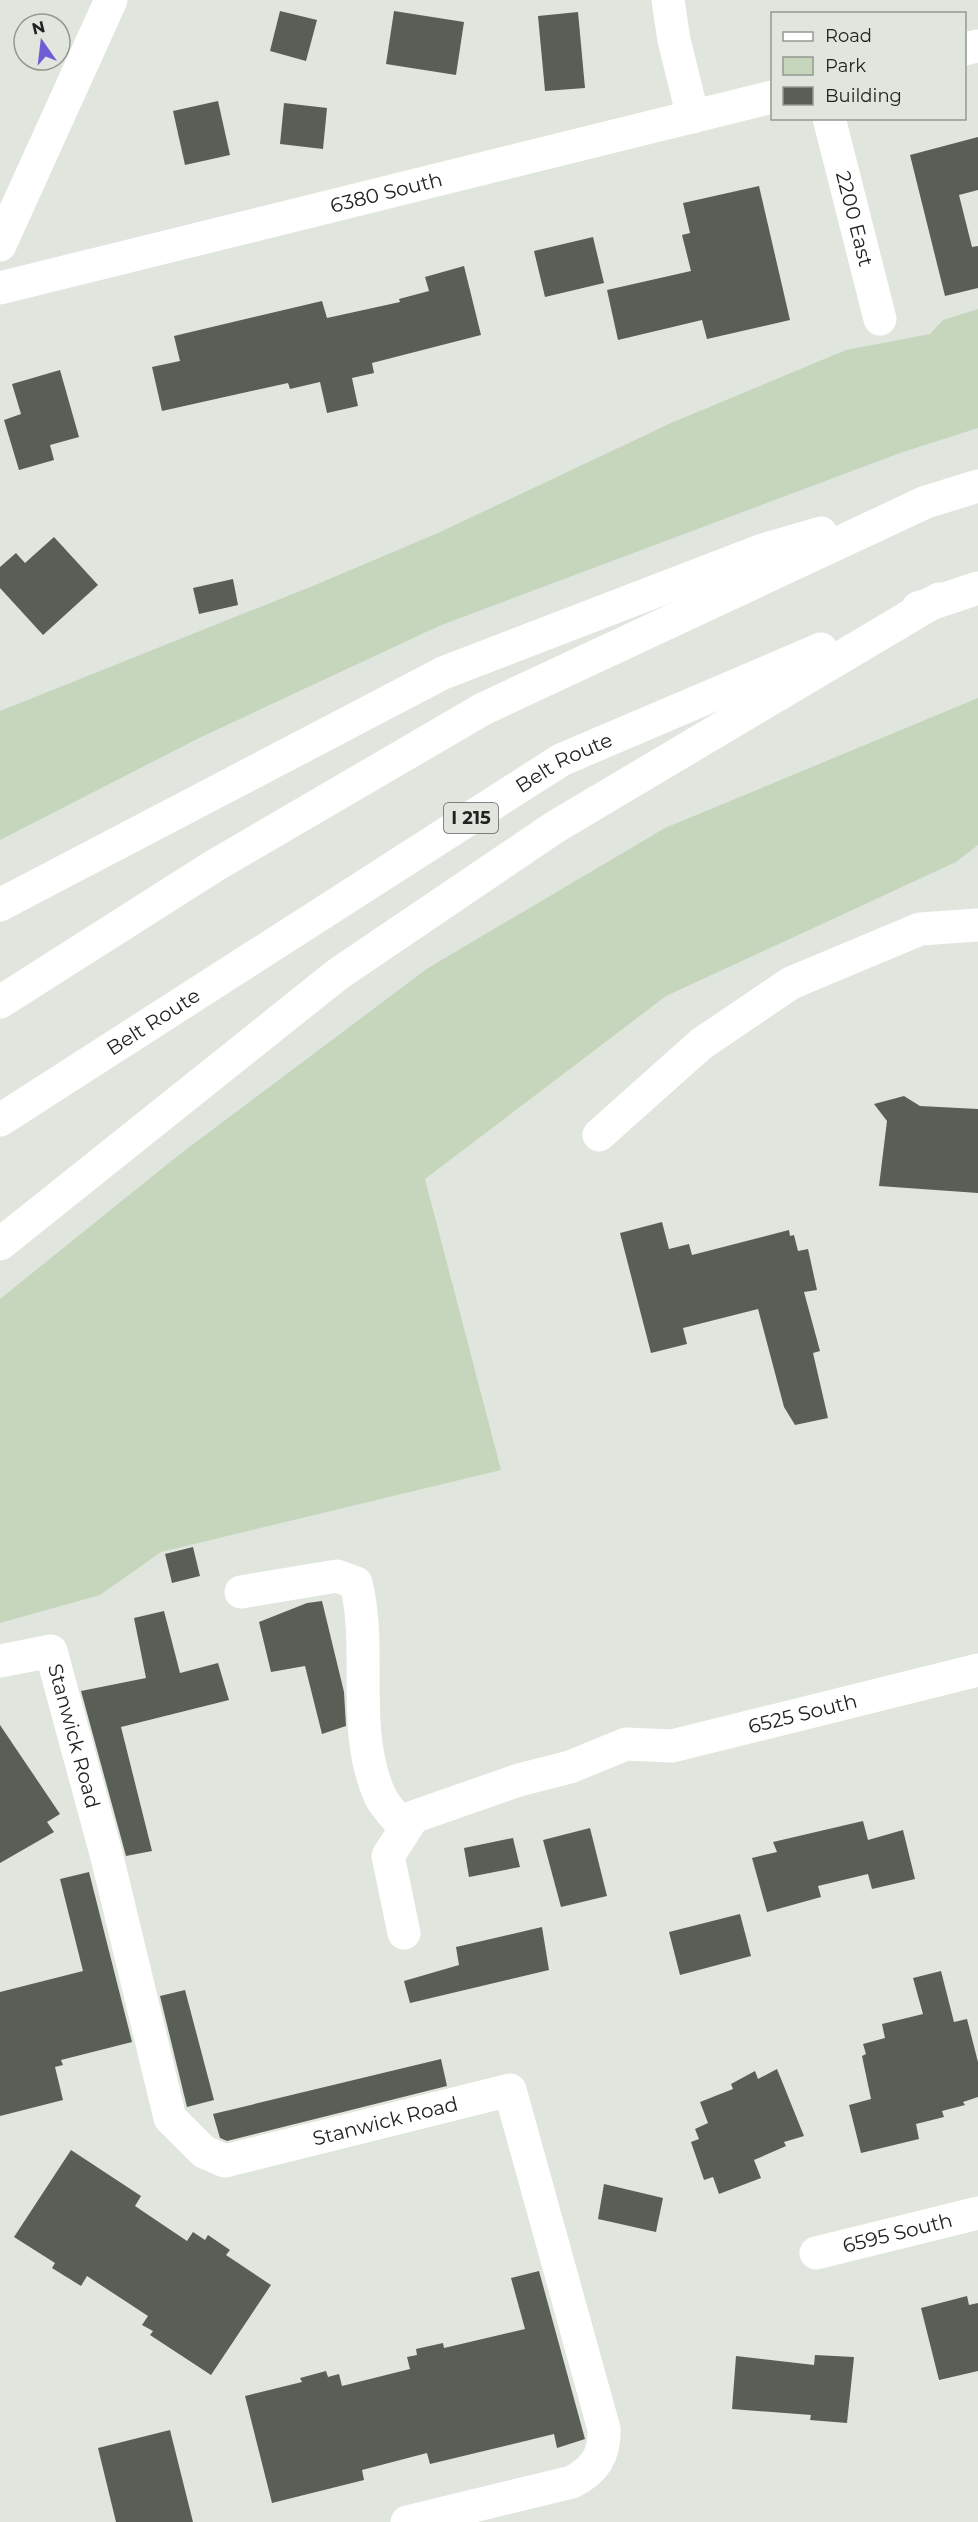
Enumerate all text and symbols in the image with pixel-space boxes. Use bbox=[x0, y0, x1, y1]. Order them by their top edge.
north arrow bbox=[12, 12, 72, 72]
legend bbox=[771, 12, 966, 120]
text: N bbox=[30, 17, 47, 39]
text: Road bbox=[825, 25, 872, 47]
text: Park bbox=[825, 55, 866, 77]
text: Building bbox=[825, 85, 902, 107]
street label: 6380 South bbox=[328, 167, 445, 218]
street label: 2200 East bbox=[831, 169, 878, 269]
street label: Belt Route bbox=[511, 728, 616, 798]
road number: I 215 bbox=[444, 803, 498, 833]
street label: Belt Route bbox=[102, 983, 204, 1060]
street label: Stanwick Road bbox=[43, 1661, 105, 1811]
street label: 6525 South bbox=[746, 1689, 860, 1739]
street label: Stanwick Road bbox=[310, 2091, 460, 2151]
street label: 6595 South bbox=[840, 2208, 955, 2258]

